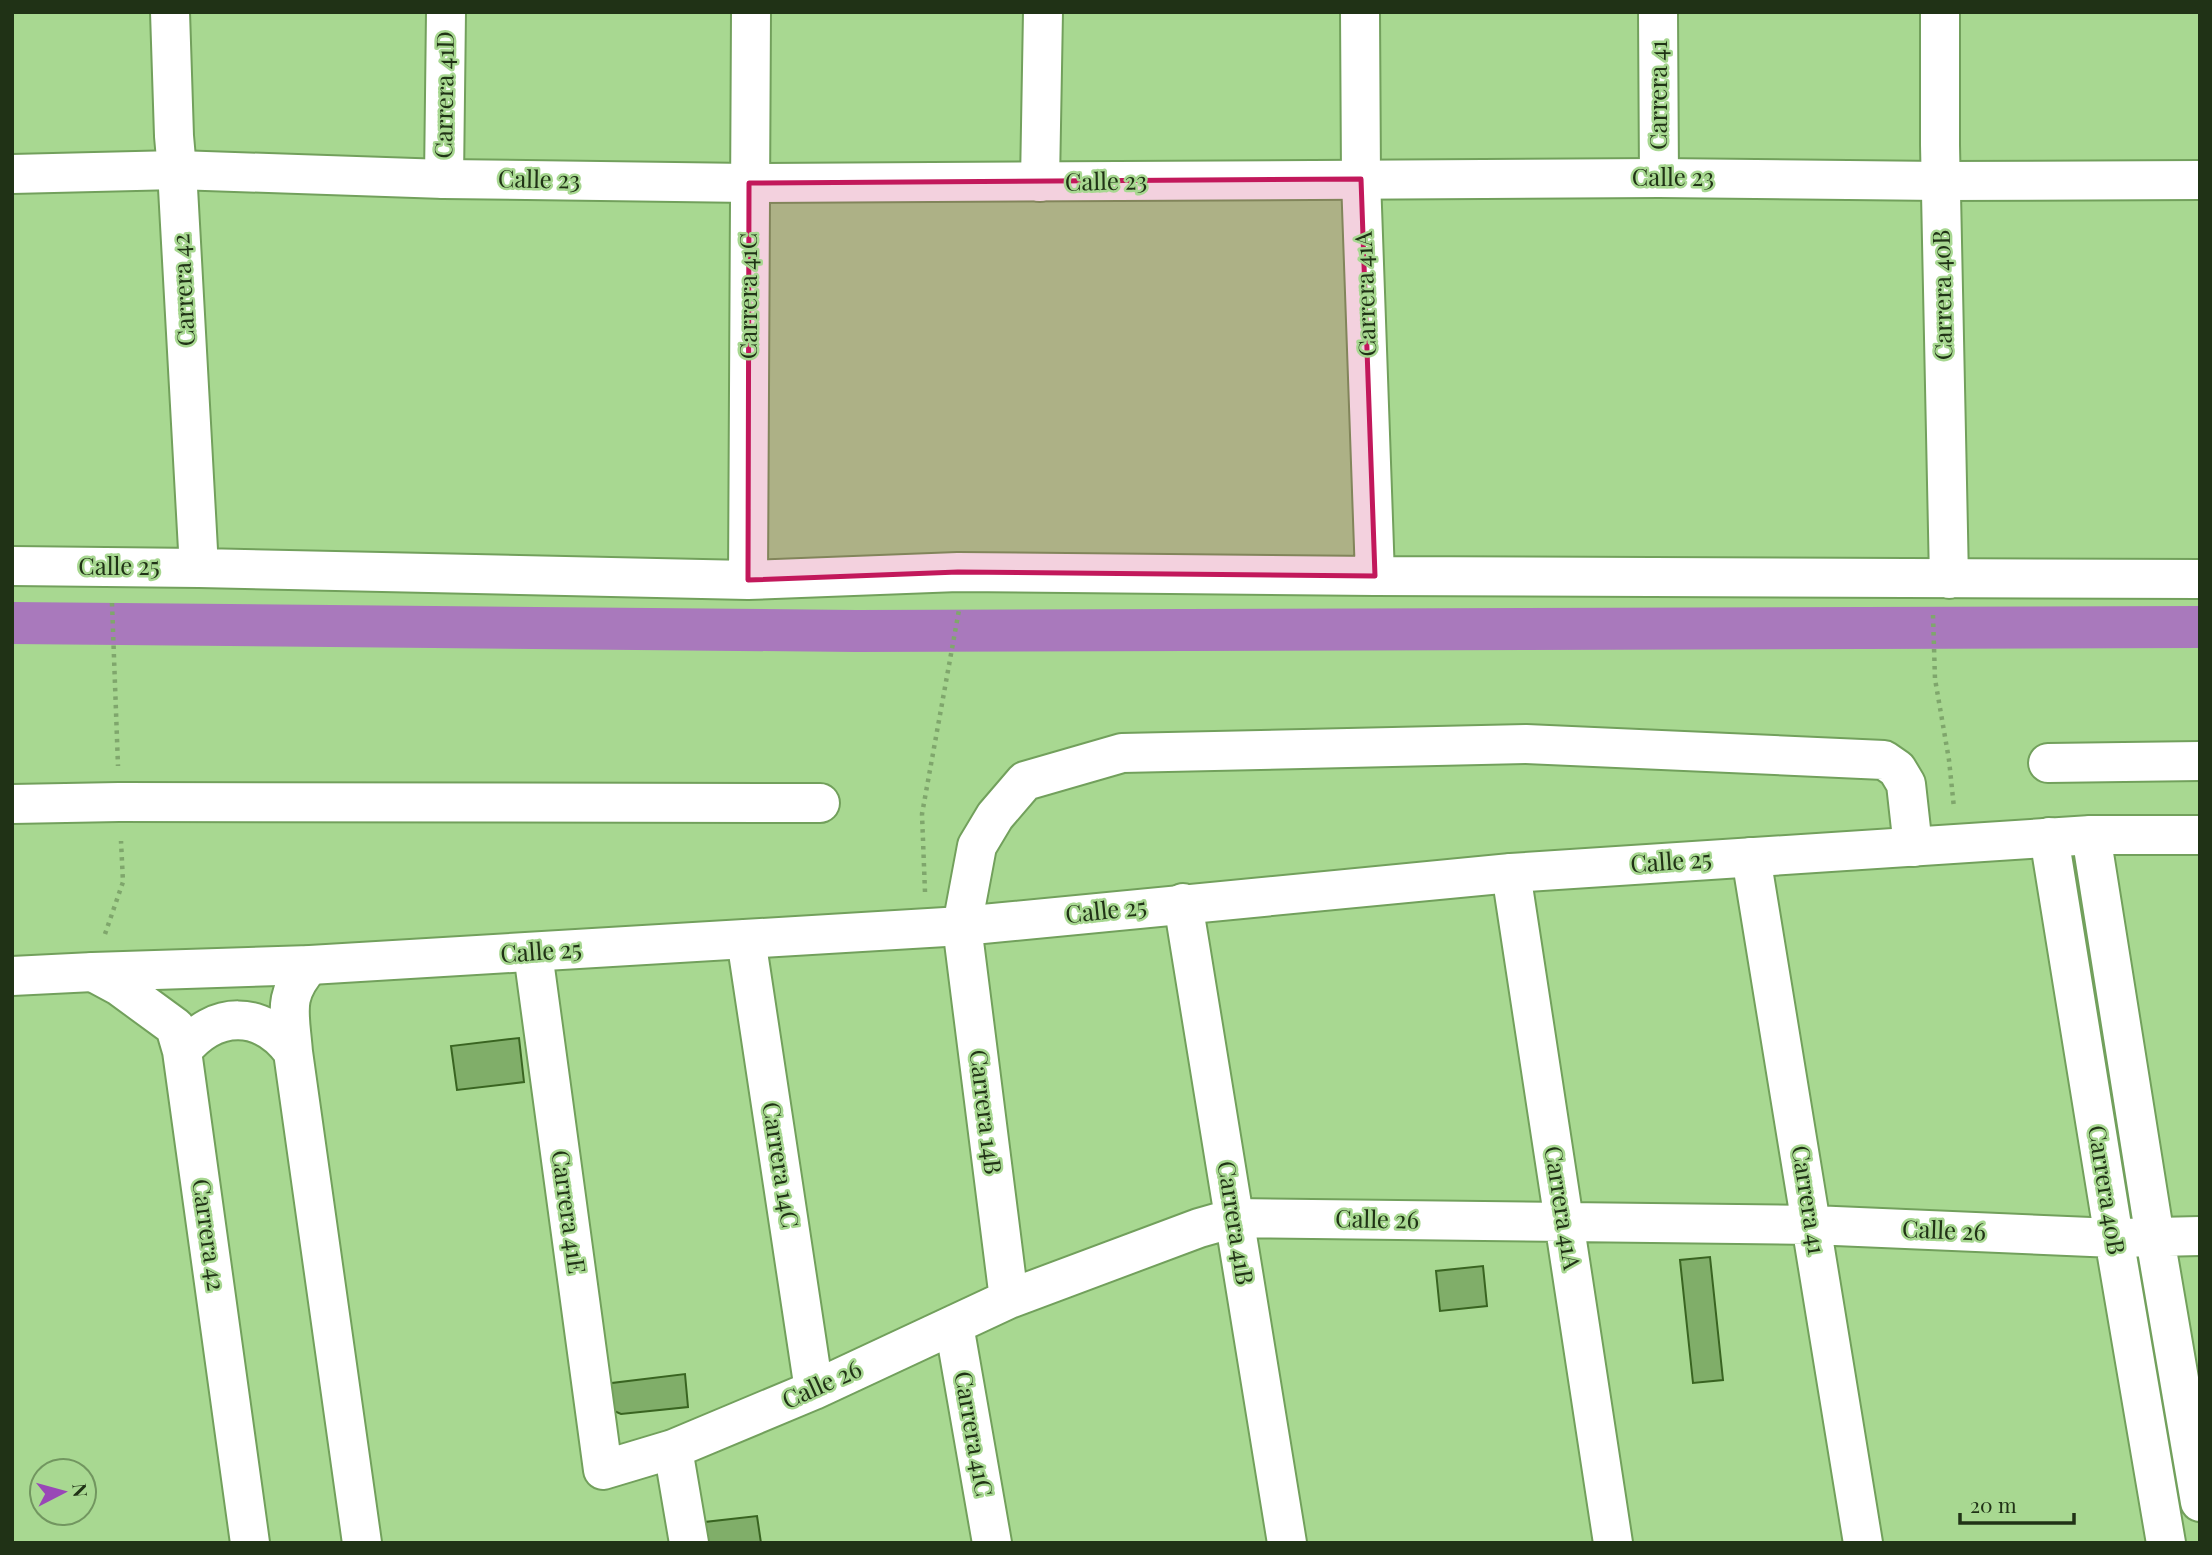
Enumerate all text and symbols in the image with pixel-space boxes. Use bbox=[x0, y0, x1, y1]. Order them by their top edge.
street label: Carrera 41D bbox=[426, 31, 460, 159]
street label: Carrera 41 bbox=[1641, 40, 1673, 150]
street label: Calle 23 bbox=[1632, 160, 1714, 192]
street label: Calle 23 bbox=[498, 161, 581, 195]
street label: Calle 23 bbox=[1064, 163, 1147, 197]
street label: Carrera 41A bbox=[1346, 230, 1382, 357]
street label: Carrera 40B bbox=[1924, 230, 1958, 361]
street label: Carrera 42 bbox=[163, 233, 201, 347]
street label: Carrera 41C bbox=[731, 233, 763, 359]
street label: Calle 25 bbox=[78, 549, 160, 581]
street label: Calle 25 bbox=[1629, 841, 1713, 879]
street label: Calle 25 bbox=[1064, 889, 1148, 929]
street label: Calle 25 bbox=[499, 931, 583, 969]
street label: Carrera 14B bbox=[963, 1048, 1011, 1176]
street label: Carrera 14C bbox=[756, 1099, 808, 1230]
street label: Carrera 40B bbox=[2082, 1123, 2134, 1257]
street label: Carrera 41A bbox=[1538, 1143, 1590, 1273]
street label: Carrera 41 bbox=[1786, 1143, 1834, 1257]
street label: Carrera 41E bbox=[545, 1148, 594, 1276]
street label: Carrera 41B bbox=[1211, 1158, 1263, 1287]
street label: Carrera 42 bbox=[186, 1177, 234, 1293]
street label: Calle 26 bbox=[1335, 1201, 1419, 1235]
street label: Calle 26 bbox=[1902, 1212, 1987, 1246]
street label: Calle 26 bbox=[776, 1351, 866, 1415]
street label: Carrera 41C bbox=[948, 1369, 1002, 1499]
north arrow bbox=[28, 1457, 98, 1527]
text: N bbox=[67, 1482, 95, 1499]
scale bar bbox=[1960, 1482, 2074, 1526]
text: 20 m bbox=[1970, 1490, 2017, 1518]

